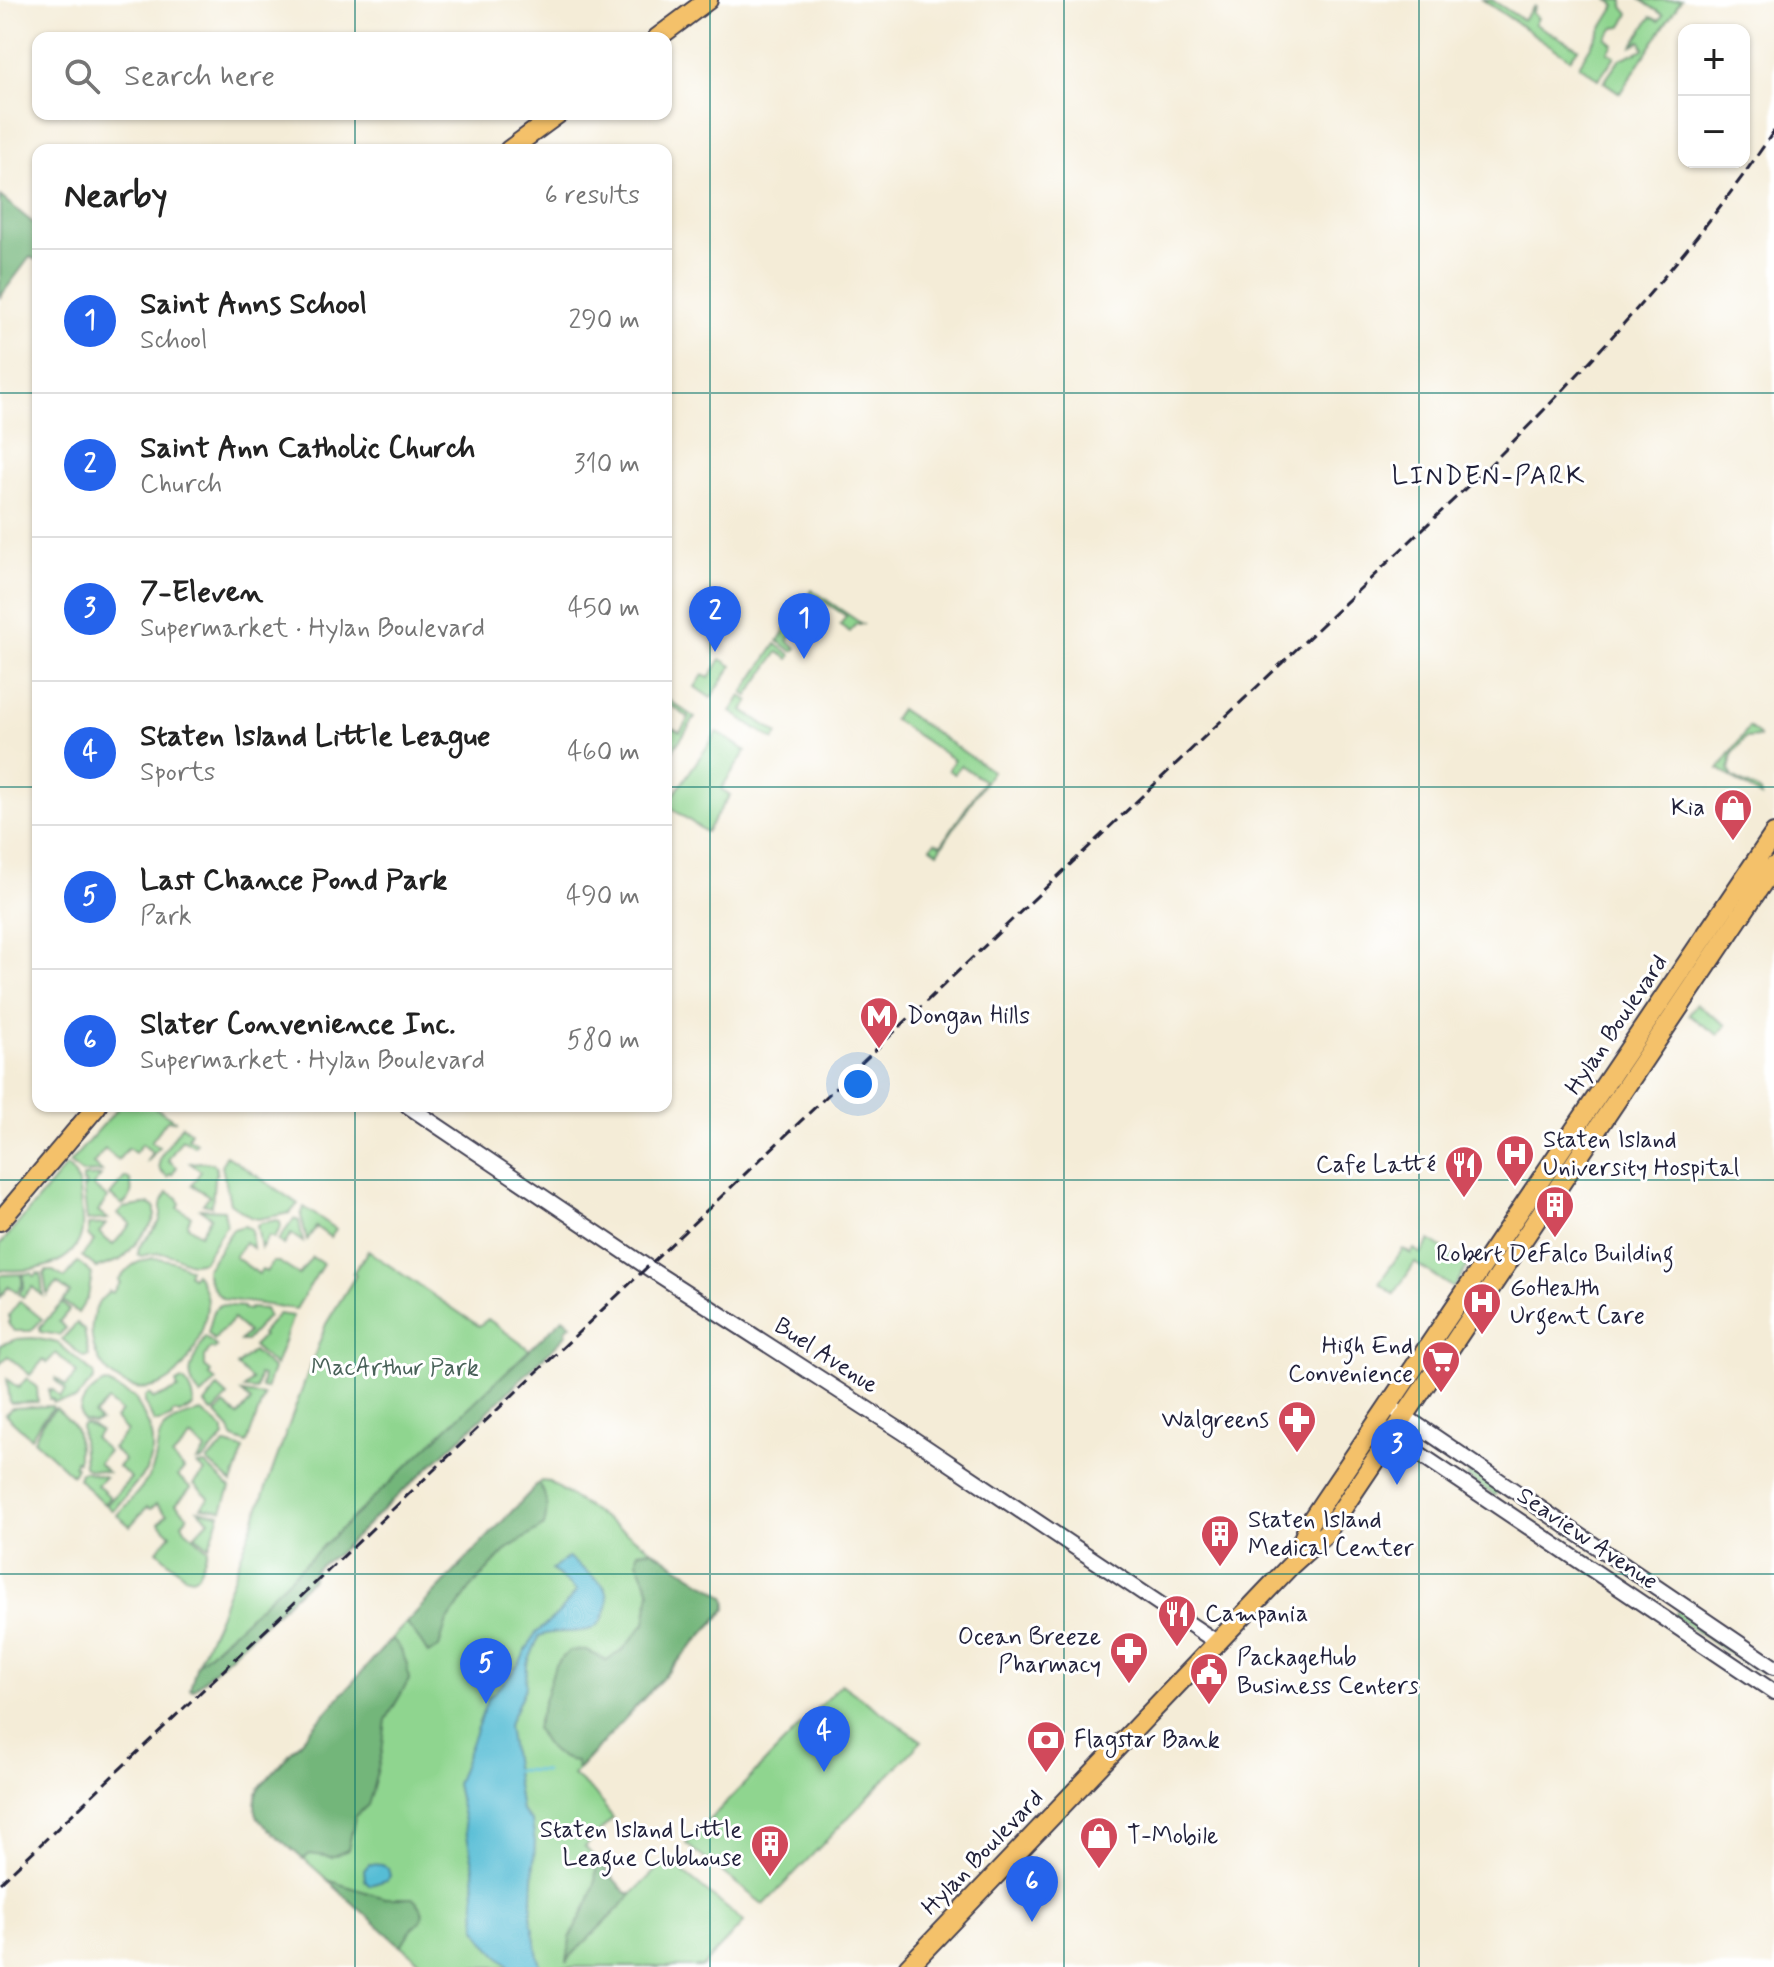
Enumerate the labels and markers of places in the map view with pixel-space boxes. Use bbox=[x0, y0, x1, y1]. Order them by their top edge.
pin: 2 bbox=[689, 586, 741, 652]
pin: 1 bbox=[778, 593, 830, 659]
shop icon: Kia bbox=[1712, 787, 1754, 842]
place label: Kia bbox=[1671, 793, 1705, 824]
metro station icon: Dongan Hills bbox=[858, 995, 900, 1050]
place label: Dongan Hills bbox=[907, 1001, 1030, 1034]
place label: Staten Island University Hospital bbox=[1543, 1125, 1739, 1184]
hospital icon: Staten Island University Hospital bbox=[1494, 1133, 1536, 1188]
restaurant icon: Cafe Latté bbox=[1443, 1144, 1485, 1199]
place label: Cafe Latté bbox=[1316, 1150, 1436, 1181]
building icon: Robert DeFalco Building bbox=[1534, 1184, 1576, 1239]
place label: Robert DeFalco Building bbox=[1436, 1239, 1674, 1273]
place label: GoHealth Urgent Care bbox=[1510, 1273, 1645, 1335]
hospital icon: GoHealth Urgent Care bbox=[1461, 1281, 1503, 1336]
place label: High End Convenience bbox=[1288, 1331, 1413, 1390]
supermarket icon: High End Convenience bbox=[1420, 1339, 1462, 1394]
pharmacy icon: Walgreens bbox=[1276, 1399, 1318, 1454]
place label: Walgreens bbox=[1161, 1405, 1269, 1438]
pin: 3 bbox=[1371, 1419, 1423, 1485]
place label: Staten Island Medical Center bbox=[1248, 1505, 1414, 1564]
building icon: Staten Island Medical Center bbox=[1199, 1513, 1241, 1568]
restaurant icon: Campania bbox=[1156, 1593, 1198, 1648]
place label: Campania bbox=[1205, 1599, 1308, 1630]
place label: Ocean Breeze Pharmacy bbox=[958, 1622, 1101, 1681]
pharmacy icon: Ocean Breeze Pharmacy bbox=[1108, 1630, 1150, 1685]
pin: 5 bbox=[460, 1638, 512, 1704]
place label: PackageHub Business Centers bbox=[1237, 1643, 1419, 1702]
public building icon: PackageHub Business Centers bbox=[1188, 1651, 1230, 1706]
pin: 4 bbox=[798, 1706, 850, 1772]
bank icon: Flagstar Bank bbox=[1025, 1719, 1067, 1774]
place label: Flagstar Bank bbox=[1074, 1725, 1220, 1758]
place label: Staten Island Little League Clubhouse bbox=[540, 1815, 742, 1877]
shop icon: T-Mobile bbox=[1078, 1815, 1120, 1870]
place label: T-Mobile bbox=[1127, 1821, 1218, 1852]
building icon: Staten Island Little League Clubhouse bbox=[749, 1823, 791, 1878]
pin: 6 bbox=[1006, 1856, 1058, 1922]

